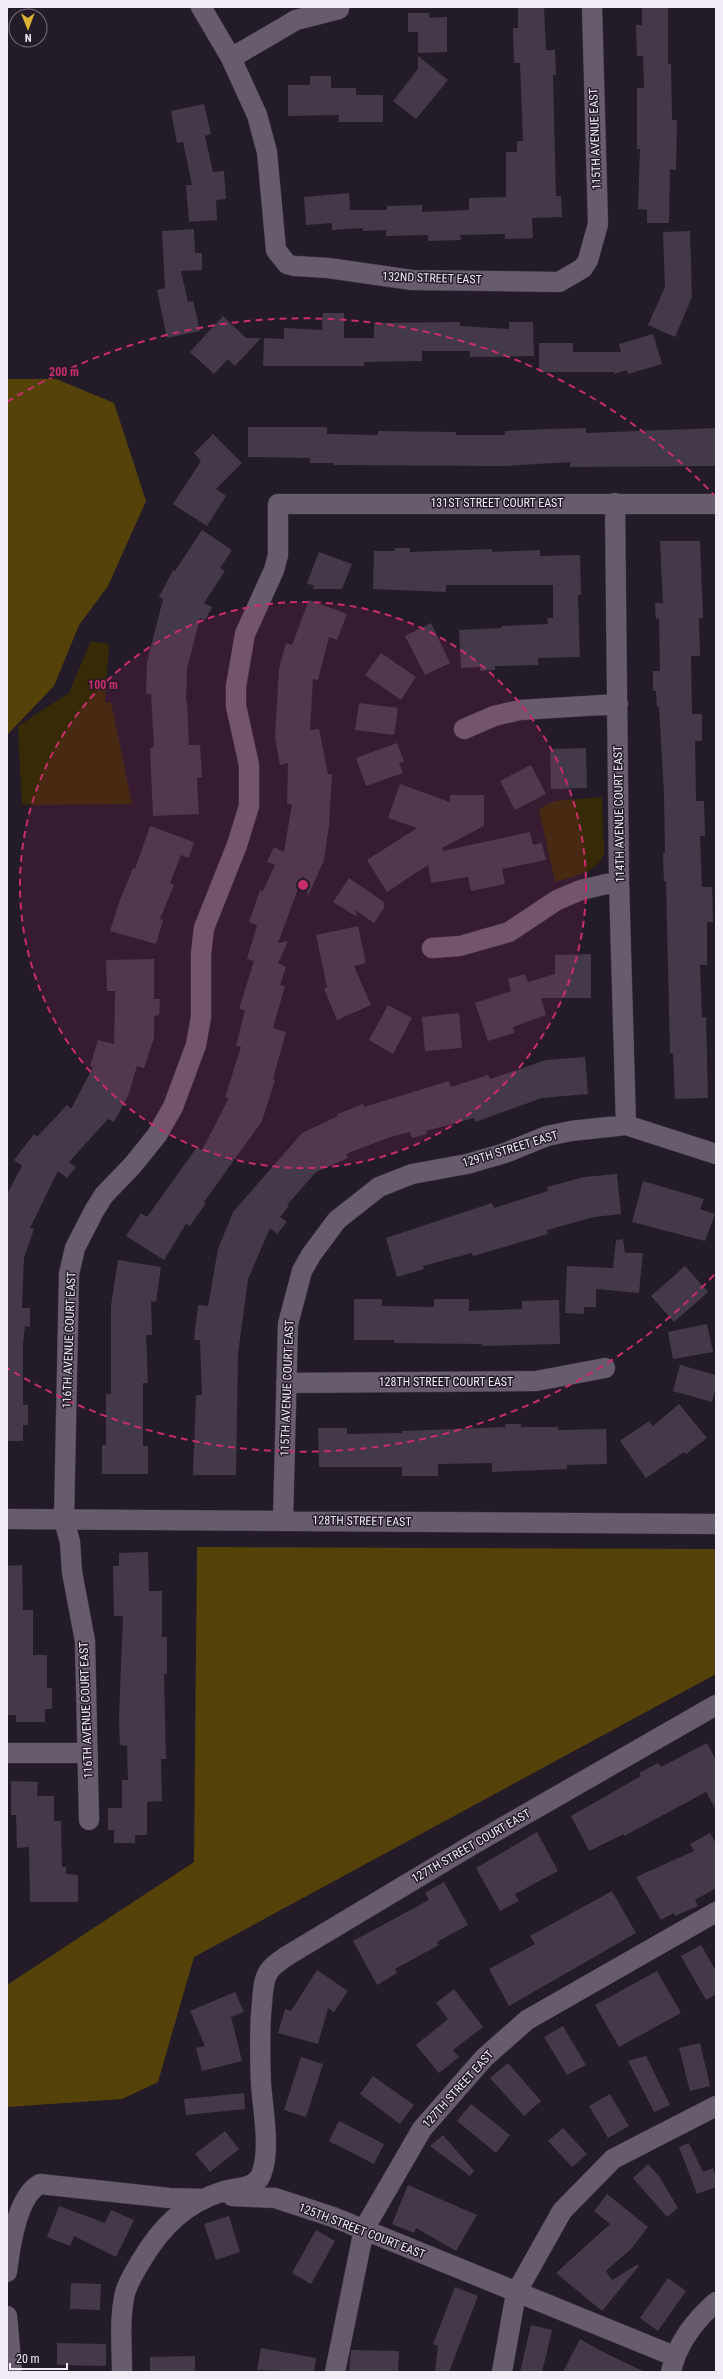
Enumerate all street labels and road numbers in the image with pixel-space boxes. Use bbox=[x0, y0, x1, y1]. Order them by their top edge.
street label: 115TH AVENUE EAST bbox=[586, 88, 604, 190]
street label: 132ND STREET EAST bbox=[382, 269, 482, 287]
street label: 131ST STREET COURT EAST bbox=[430, 496, 564, 510]
street label: 114TH AVENUE COURT EAST bbox=[611, 745, 627, 883]
street label: 129TH STREET EAST bbox=[461, 1128, 559, 1170]
street label: 116TH AVENUE COURT EAST bbox=[60, 1271, 78, 1409]
street label: 115TH AVENUE COURT EAST bbox=[278, 1319, 296, 1457]
street label: 128TH STREET COURT EAST bbox=[379, 1375, 513, 1389]
street label: 128TH STREET EAST bbox=[312, 1513, 412, 1529]
street label: 116TH AVENUE COURT EAST bbox=[77, 1641, 95, 1779]
street label: 127TH STREET COURT EAST bbox=[409, 1806, 533, 1886]
street label: 127TH STREET EAST bbox=[420, 2047, 496, 2131]
street label: 125TH STREET COURT EAST bbox=[297, 2200, 427, 2262]

